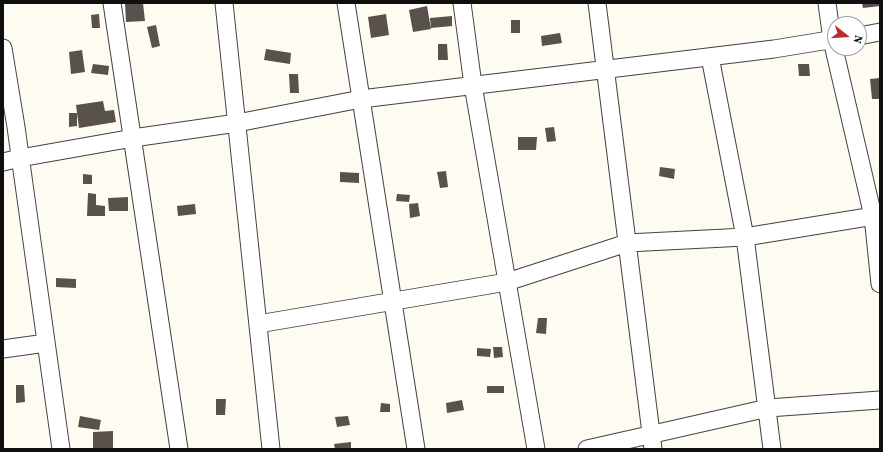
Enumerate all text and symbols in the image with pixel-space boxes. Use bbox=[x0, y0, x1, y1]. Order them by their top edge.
north arrow bbox=[827, 16, 867, 56]
text: N bbox=[850, 33, 866, 45]

